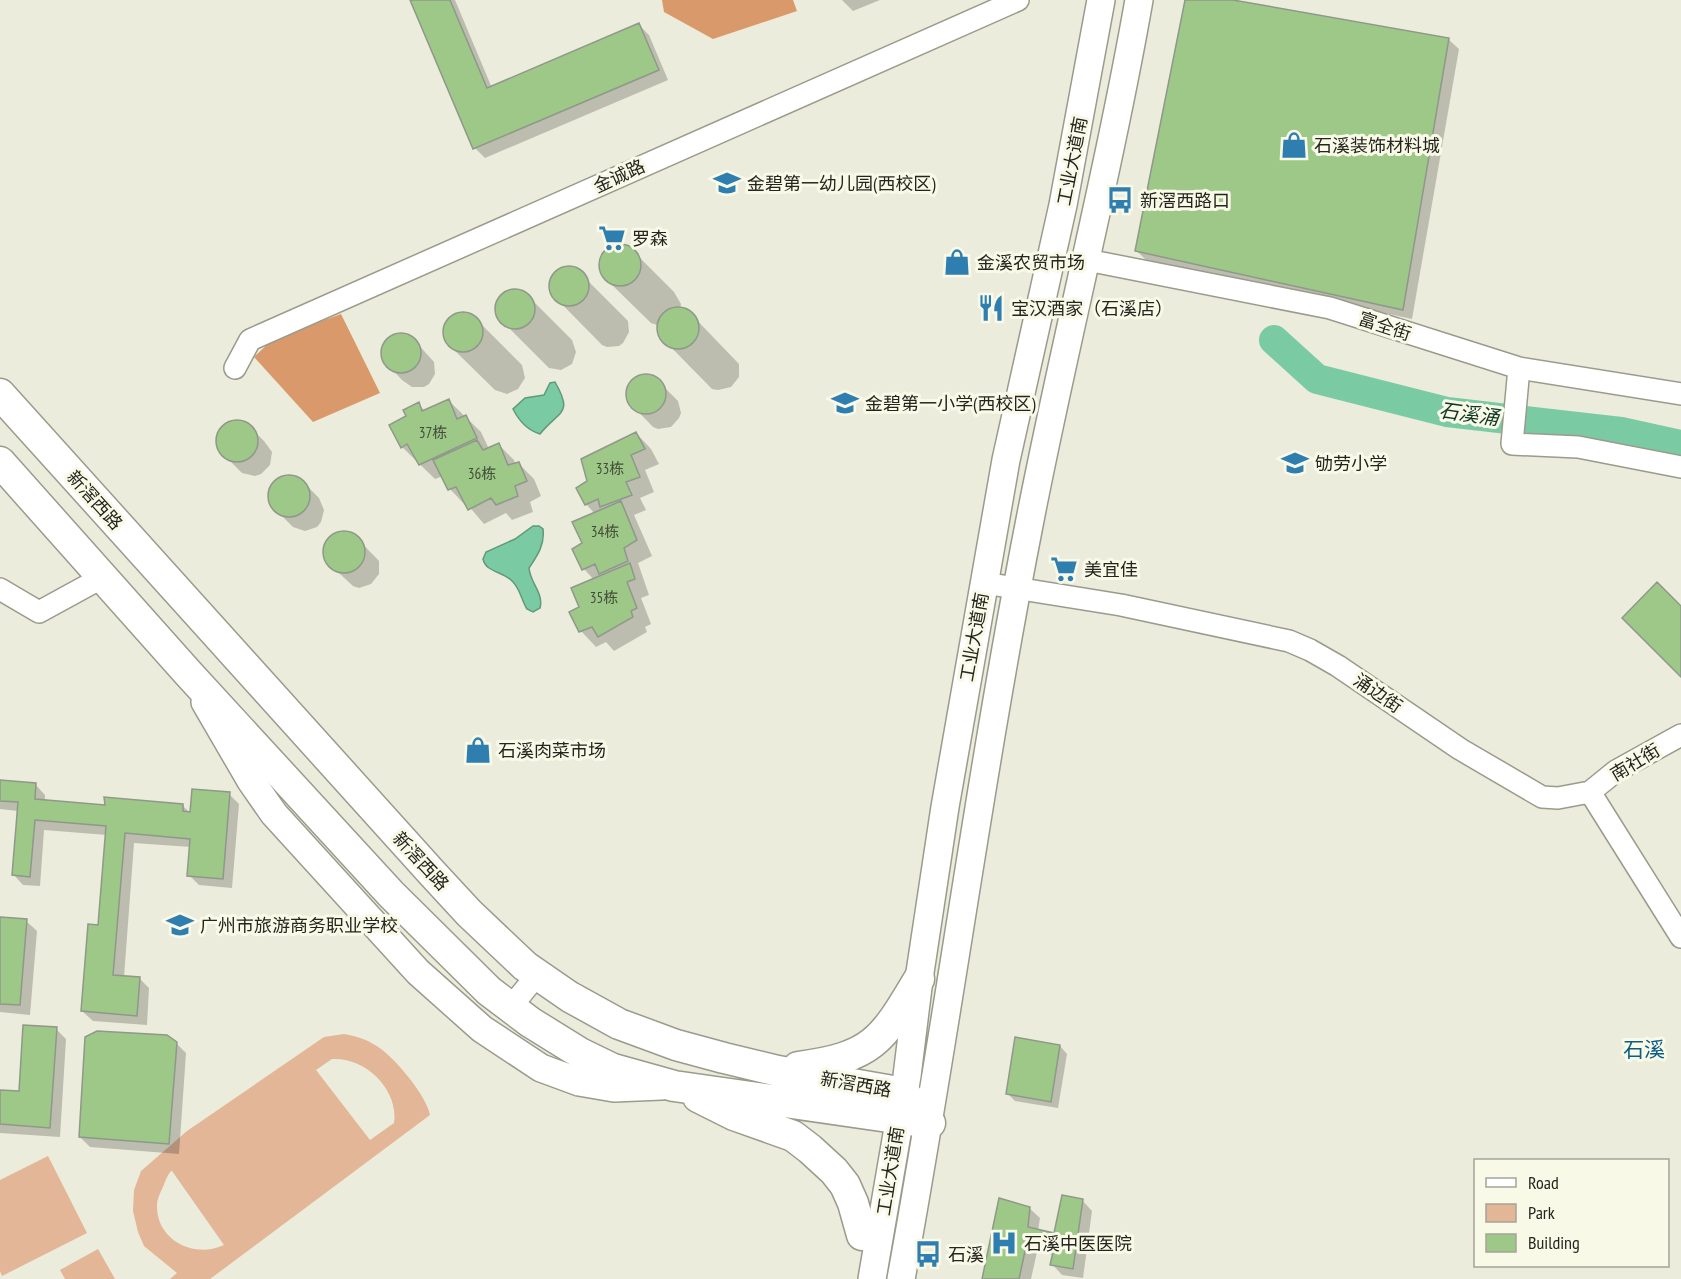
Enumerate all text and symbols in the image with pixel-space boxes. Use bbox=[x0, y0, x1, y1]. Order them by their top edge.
street label: 工业大道南 bbox=[1052, 115, 1092, 207]
shop icon: 石溪装饰材料城 bbox=[1279, 130, 1309, 160]
place label: 石溪装饰材料城 bbox=[1314, 134, 1440, 157]
street label: 金诚路 bbox=[590, 154, 648, 198]
school or university icon: 金碧第一幼儿园(西校区) bbox=[712, 168, 742, 198]
place label: 金碧第一幼儿园(西校区) bbox=[747, 172, 936, 195]
bus stop icon: 新滘西路口 bbox=[1105, 185, 1135, 215]
place label: 新滘西路口 bbox=[1140, 189, 1230, 212]
supermarket icon: 罗森 bbox=[597, 223, 627, 253]
place label: 罗森 bbox=[632, 227, 668, 250]
shop icon: 金溪农贸市场 bbox=[942, 247, 972, 277]
place label: 金溪农贸市场 bbox=[977, 251, 1085, 274]
restaurant icon: 宝汉酒家（石溪店） bbox=[976, 293, 1006, 323]
place label: 宝汉酒家（石溪店） bbox=[1011, 297, 1173, 320]
street label: 富全街 bbox=[1356, 307, 1414, 345]
school or university icon: 金碧第一小学(西校区) bbox=[830, 388, 860, 418]
place label: 金碧第一小学(西校区) bbox=[865, 392, 1036, 415]
water label: 石溪涌 bbox=[1437, 397, 1502, 431]
house number: 37栋 bbox=[419, 423, 447, 442]
school or university icon: 劬劳小学 bbox=[1280, 448, 1310, 478]
place label: 劬劳小学 bbox=[1315, 452, 1387, 475]
house number: 33栋 bbox=[596, 459, 624, 478]
house number: 36栋 bbox=[468, 464, 496, 483]
street label: 新滘西路 bbox=[62, 466, 128, 534]
house number: 34栋 bbox=[591, 522, 619, 541]
supermarket icon: 美宜佳 bbox=[1049, 554, 1079, 584]
place label: 美宜佳 bbox=[1084, 558, 1138, 581]
house number: 35栋 bbox=[590, 588, 618, 607]
street label: 工业大道南 bbox=[955, 591, 993, 683]
street label: 涌边街 bbox=[1349, 668, 1407, 718]
shop icon: 石溪肉菜市场 bbox=[463, 735, 493, 765]
street label: 南社街 bbox=[1606, 738, 1664, 786]
place label: 石溪肉菜市场 bbox=[498, 739, 606, 762]
street label: 新滘西路 bbox=[388, 827, 454, 895]
school or university icon: 广州市旅游商务职业学校 bbox=[165, 910, 195, 940]
place label: 广州市旅游商务职业学校 bbox=[200, 914, 398, 937]
district label: 石溪 bbox=[1623, 1036, 1665, 1063]
street label: 新滘西路 bbox=[819, 1066, 893, 1102]
street label: 工业大道南 bbox=[872, 1125, 908, 1217]
legend bbox=[1474, 1159, 1669, 1267]
text: Road bbox=[1528, 1171, 1559, 1194]
text: Park bbox=[1528, 1201, 1555, 1224]
hospital icon: 石溪中医医院 bbox=[989, 1228, 1019, 1258]
text: Building bbox=[1528, 1231, 1580, 1254]
place label: 石溪中医医院 bbox=[1024, 1232, 1132, 1255]
bus stop icon: 石溪 bbox=[913, 1239, 943, 1269]
place label: 石溪 bbox=[948, 1243, 984, 1266]

